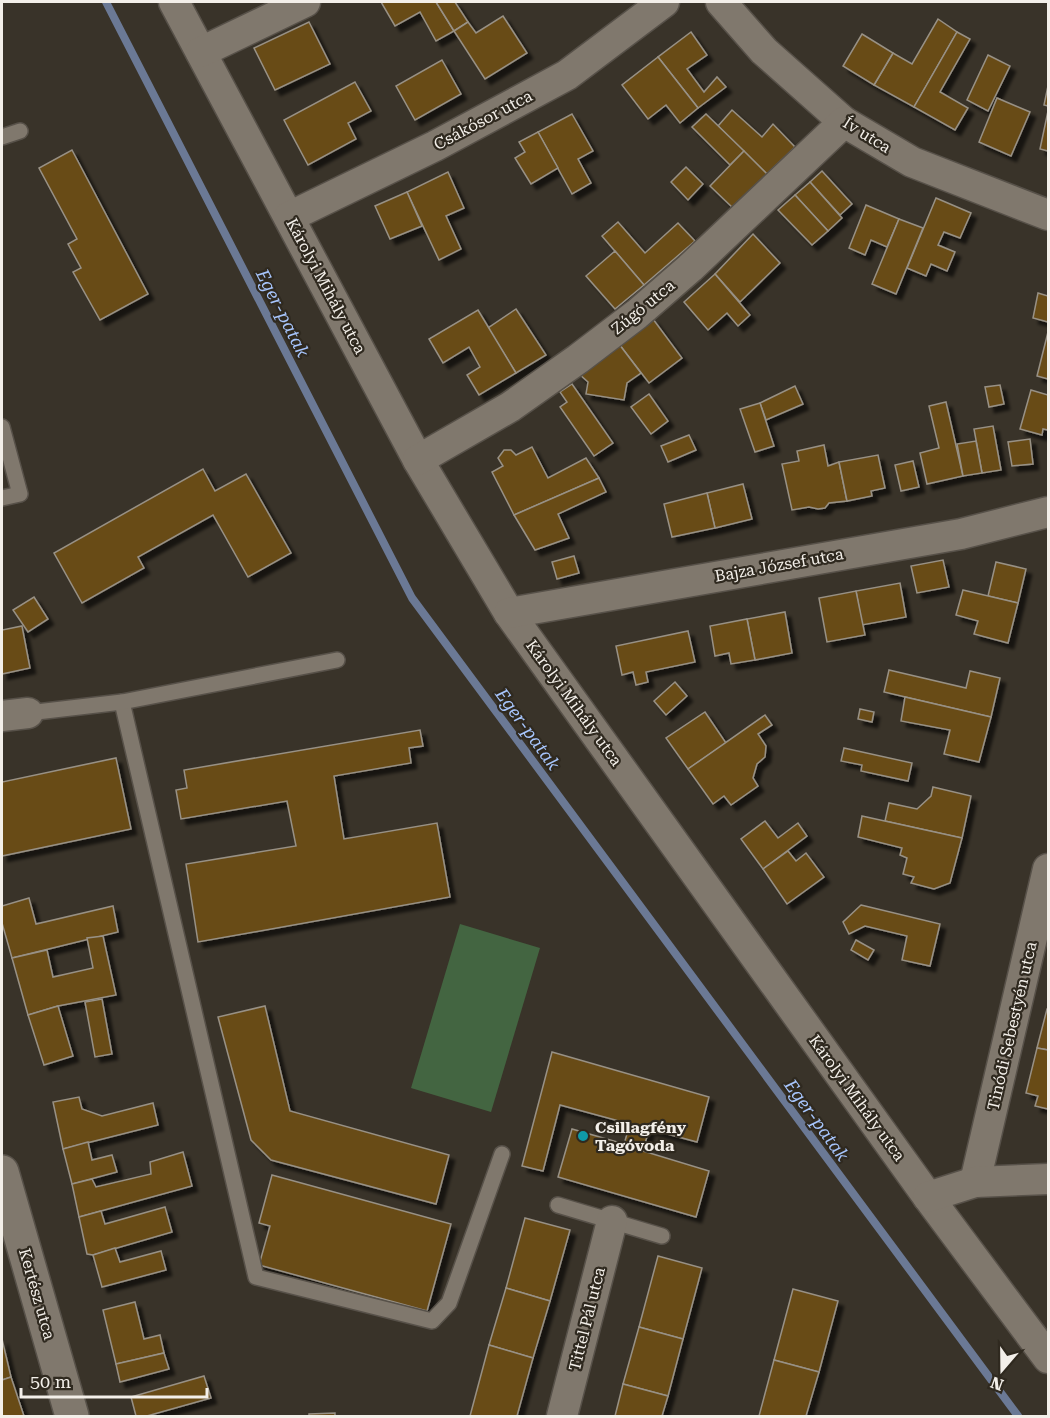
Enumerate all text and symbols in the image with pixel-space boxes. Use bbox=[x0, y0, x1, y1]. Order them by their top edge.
street label: Csákósor utca bbox=[431, 86, 536, 154]
street label: Ív utca bbox=[840, 113, 895, 157]
street label: Károlyi Mihály utca bbox=[282, 215, 370, 357]
water label: Eger-patak bbox=[251, 265, 314, 361]
street label: Zúgó utca bbox=[608, 276, 679, 338]
street label: Bajza József utca bbox=[713, 544, 845, 586]
street label: Károlyi Mihály utca bbox=[522, 636, 626, 770]
water label: Eger-patak bbox=[491, 683, 565, 774]
street label: Tinódi Sebestyén utca bbox=[983, 939, 1041, 1112]
street label: Károlyi Mihály utca bbox=[805, 1031, 909, 1165]
water label: Eger-patak bbox=[780, 1074, 854, 1165]
place label: Csillagfény Tagóvoda bbox=[595, 1118, 687, 1155]
marker: Csillagfény Tagóvoda bbox=[576, 1129, 590, 1143]
street label: Kertész utca bbox=[15, 1246, 59, 1342]
street label: Tittel Pál utca bbox=[565, 1265, 609, 1373]
north arrow bbox=[972, 1340, 1032, 1400]
scale bar bbox=[21, 1361, 207, 1399]
text: 50 m bbox=[30, 1371, 71, 1392]
text: N bbox=[988, 1373, 1006, 1395]

